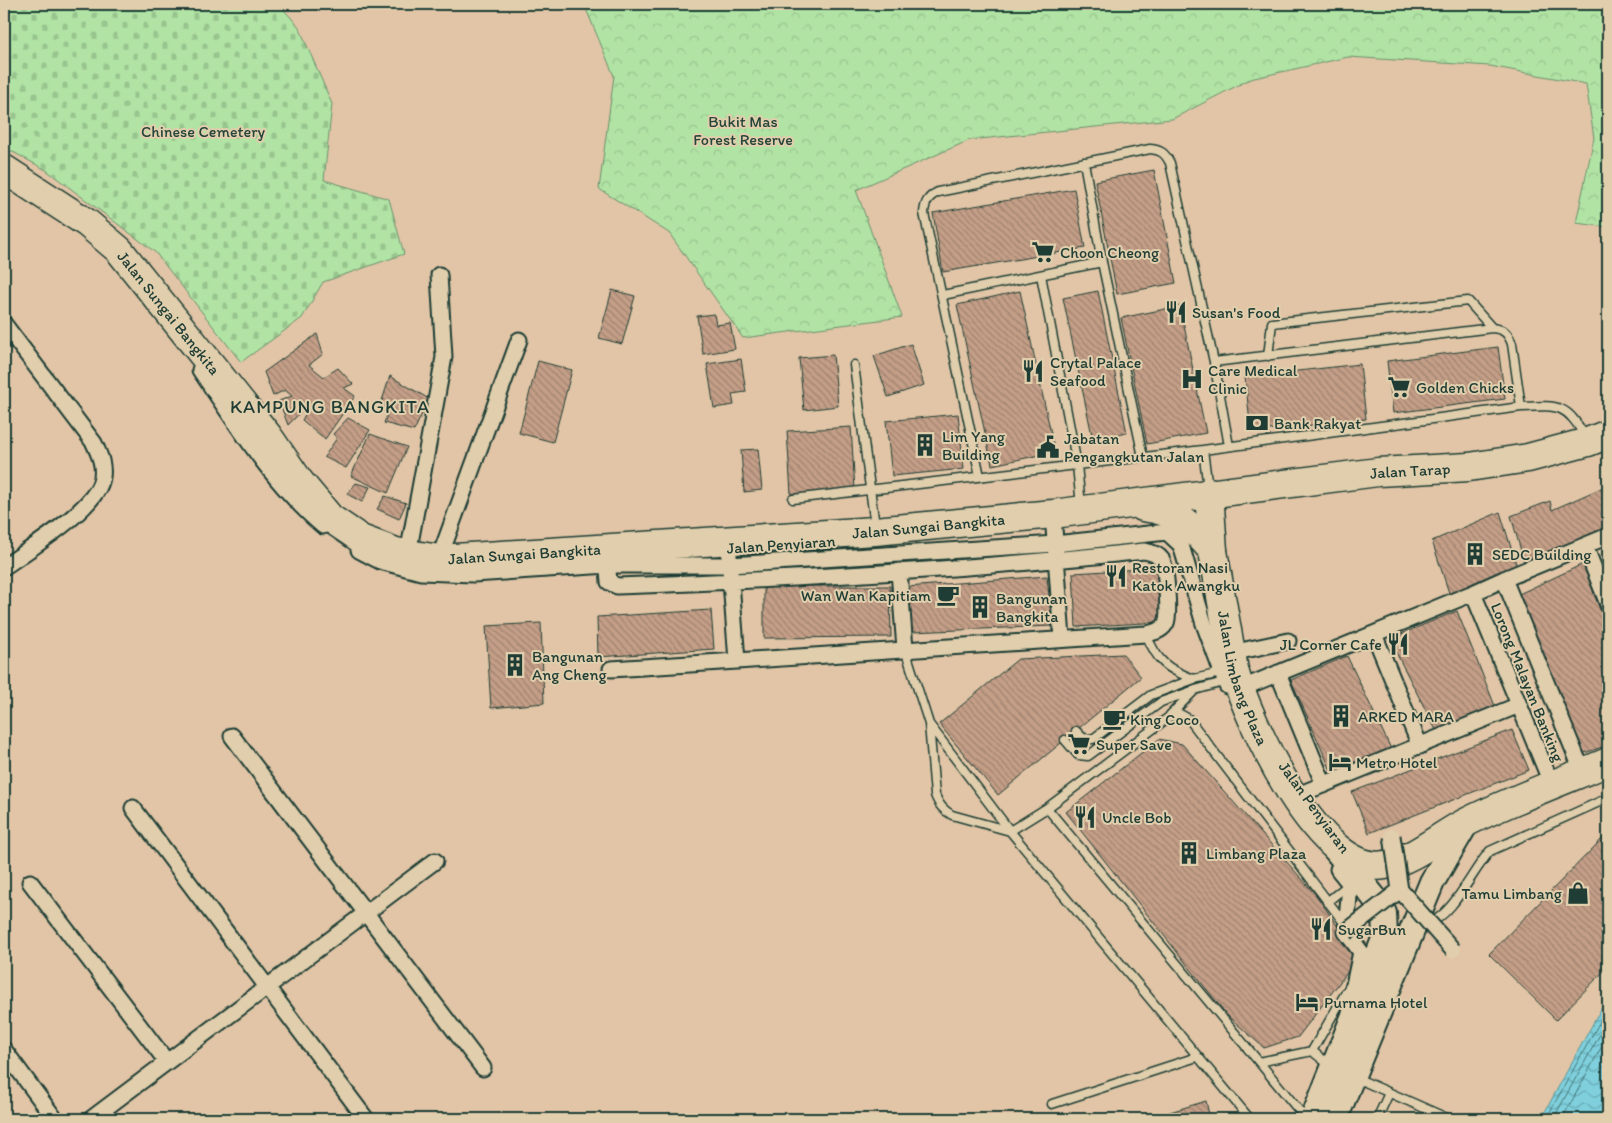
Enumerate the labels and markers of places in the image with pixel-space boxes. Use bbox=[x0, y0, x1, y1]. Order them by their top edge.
supermarket icon: Choon Cheong bbox=[1030, 239, 1056, 265]
place label: Choon Cheong bbox=[1060, 243, 1160, 262]
restaurant icon: Susan's Food bbox=[1163, 299, 1189, 325]
place label: Susan's Food bbox=[1192, 303, 1281, 322]
place label: Crytal Palace Seafood bbox=[1050, 353, 1141, 390]
restaurant icon: Crytal Palace Seafood bbox=[1020, 358, 1046, 384]
place label: Care Medical Clinic bbox=[1208, 361, 1298, 398]
hospital icon: Care Medical Clinic bbox=[1179, 366, 1205, 392]
supermarket icon: Golden Chicks bbox=[1386, 374, 1412, 400]
place label: Golden Chicks bbox=[1416, 378, 1514, 397]
bank icon: Bank Rakyat bbox=[1244, 410, 1270, 436]
place label: Bank Rakyat bbox=[1274, 414, 1361, 433]
place label: Lim Yang Building bbox=[942, 427, 1006, 464]
place label: Jabatan Pengangkutan Jalan bbox=[1064, 429, 1204, 466]
building icon: Lim Yang Building bbox=[912, 432, 938, 458]
public building icon: Jabatan Pengangkutan Jalan bbox=[1035, 434, 1061, 460]
building icon: SEDC Building bbox=[1462, 541, 1488, 567]
place label: SEDC Building bbox=[1492, 545, 1592, 564]
place label: Restoran Nasi Katok Awangku bbox=[1132, 558, 1240, 595]
restaurant icon: Restoran Nasi Katok Awangku bbox=[1103, 563, 1129, 589]
cafe icon: Wan Wan Kapitiam bbox=[935, 582, 961, 608]
place label: Wan Wan Kapitiam bbox=[801, 586, 931, 605]
place label: Bangunan Bangkita bbox=[996, 589, 1067, 626]
building icon: Bangunan Bangkita bbox=[967, 594, 993, 620]
restaurant icon: JL Corner Cafe bbox=[1385, 631, 1411, 657]
place label: JL Corner Cafe bbox=[1280, 635, 1382, 654]
place label: Bangunan Ang Cheng bbox=[532, 647, 607, 684]
building icon: Bangunan Ang Cheng bbox=[502, 652, 528, 678]
building icon: ARKED MARA bbox=[1328, 703, 1354, 729]
cafe icon: King Coco bbox=[1101, 706, 1127, 732]
place label: ARKED MARA bbox=[1358, 707, 1454, 726]
place label: King Coco bbox=[1130, 710, 1199, 729]
supermarket icon: Super Save bbox=[1066, 731, 1092, 757]
place label: Super Save bbox=[1096, 735, 1172, 754]
hotel icon: Metro Hotel bbox=[1327, 749, 1353, 775]
place label: Metro Hotel bbox=[1356, 753, 1438, 772]
restaurant icon: Uncle Bob bbox=[1072, 804, 1098, 830]
place label: Uncle Bob bbox=[1102, 808, 1171, 827]
building icon: Limbang Plaza bbox=[1176, 840, 1202, 866]
place label: Limbang Plaza bbox=[1206, 844, 1307, 863]
shop icon: Tamu Limbang bbox=[1565, 880, 1591, 906]
place label: Tamu Limbang bbox=[1462, 884, 1563, 903]
restaurant icon: SugarBun bbox=[1308, 916, 1334, 942]
place label: SugarBun bbox=[1338, 920, 1406, 939]
hotel icon: Purnama Hotel bbox=[1294, 989, 1320, 1015]
place label: Purnama Hotel bbox=[1324, 993, 1428, 1012]

